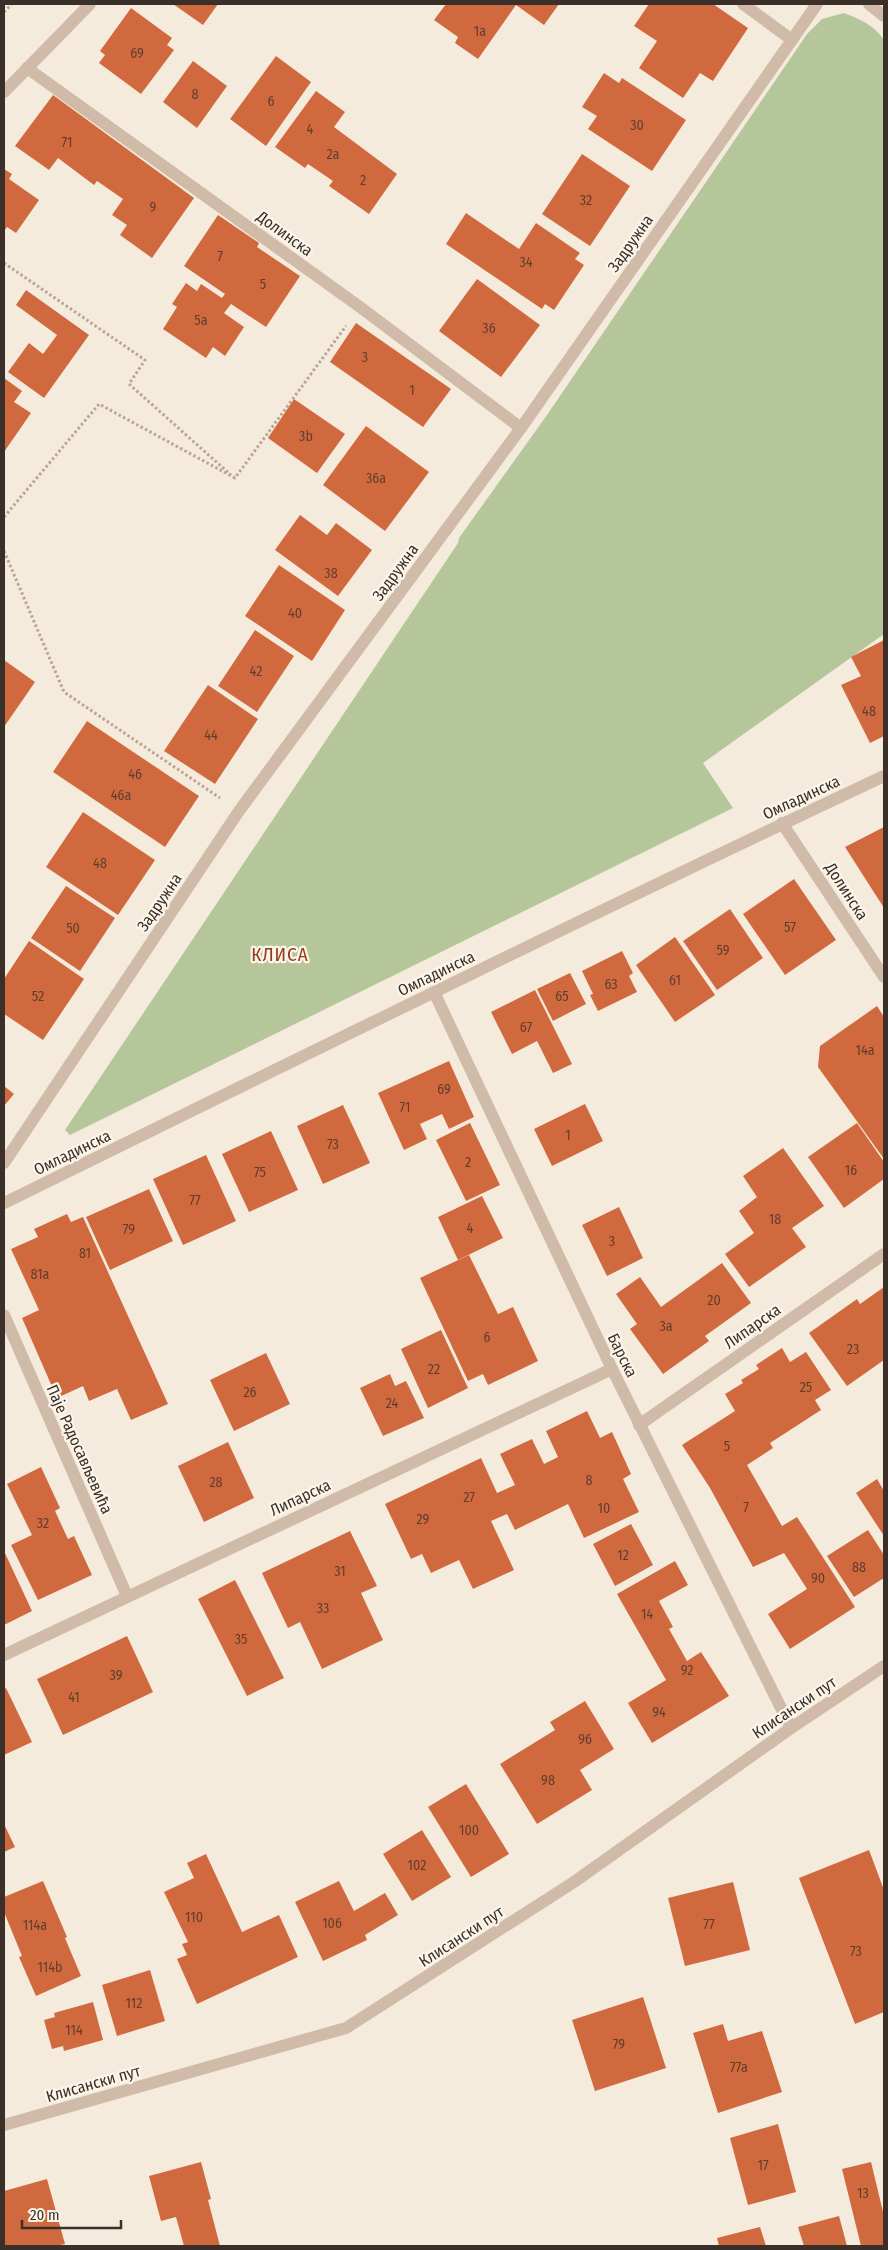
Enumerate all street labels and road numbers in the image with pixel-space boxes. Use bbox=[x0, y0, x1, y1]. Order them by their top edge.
street label: Долинска bbox=[252, 206, 316, 260]
street label: Задружна bbox=[604, 211, 657, 276]
street label: Задружна bbox=[368, 540, 422, 604]
street label: Омладинска bbox=[760, 771, 843, 824]
street label: Долинска bbox=[821, 858, 872, 924]
street label: Задружна bbox=[133, 870, 186, 935]
street label: Омладинска bbox=[395, 947, 478, 1000]
street label: Омладинска bbox=[31, 1126, 114, 1179]
street label: Липарска bbox=[720, 1300, 784, 1353]
street label: Барска bbox=[604, 1330, 641, 1381]
street label: Паје Радосављевића bbox=[42, 1382, 117, 1517]
street label: Липарска bbox=[267, 1475, 334, 1520]
street label: Клисански пут bbox=[749, 1672, 840, 1742]
street label: Клисански пут bbox=[415, 1902, 508, 1971]
street label: Клисански пут bbox=[44, 2061, 143, 2106]

